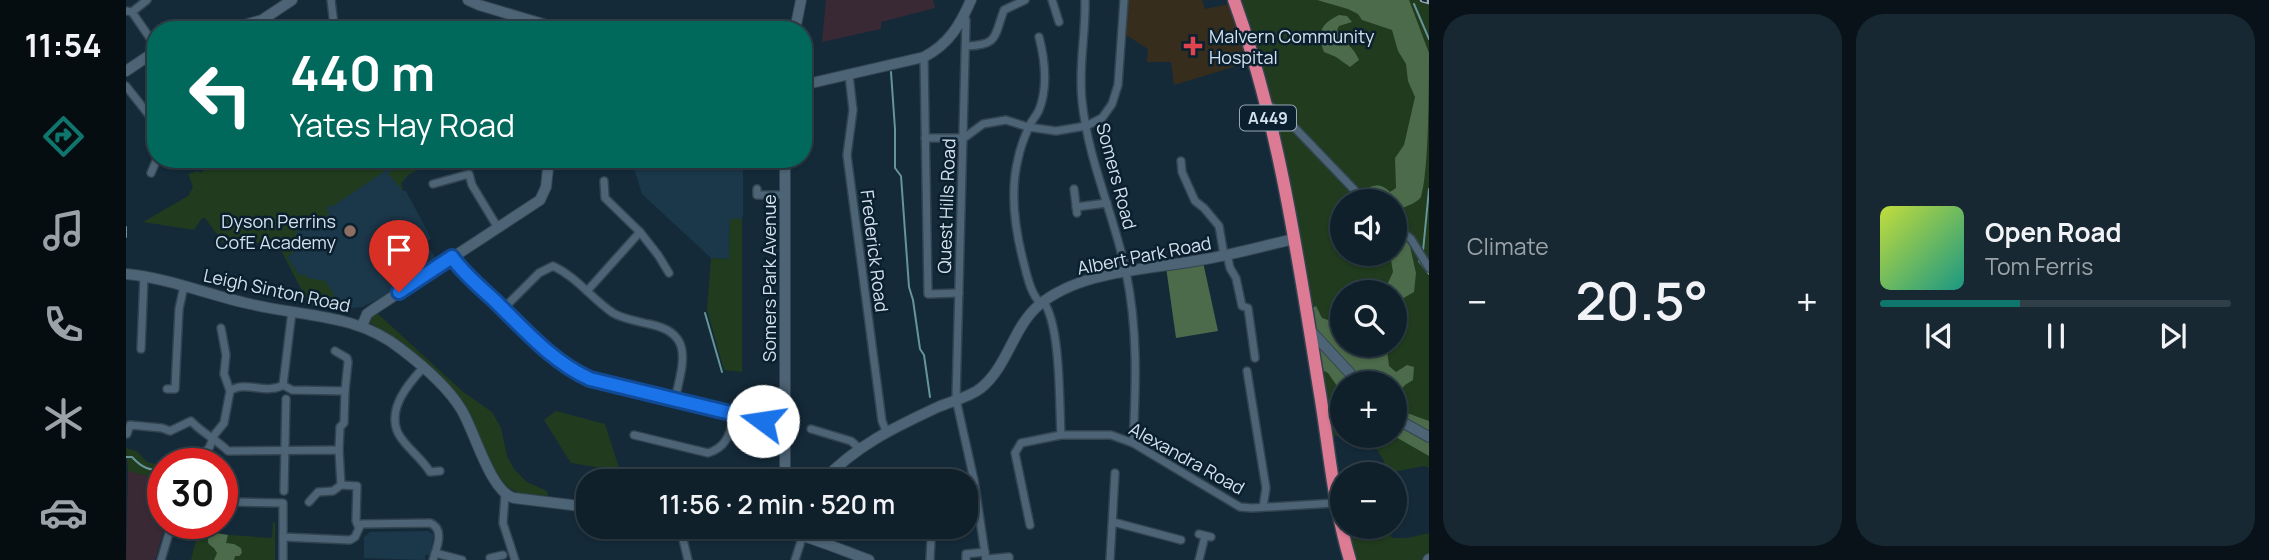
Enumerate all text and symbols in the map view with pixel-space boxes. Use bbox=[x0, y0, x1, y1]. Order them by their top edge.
text: 11:54 bbox=[24, 23, 102, 67]
place label: Malvern Community Hospital bbox=[1209, 24, 1375, 69]
marker: Malvern Community Hospital bbox=[1183, 36, 1203, 56]
text: 440 m bbox=[290, 39, 435, 106]
icon: left bbox=[175, 49, 266, 140]
text: Yates Hay Road bbox=[290, 103, 515, 147]
road number: A449 bbox=[1240, 106, 1296, 130]
icon: directions bbox=[39, 112, 88, 161]
street label: Somers Road bbox=[1091, 120, 1143, 232]
street label: Quest Hills Road bbox=[932, 138, 960, 274]
street label: Frederick Road bbox=[856, 189, 894, 313]
map controls bbox=[1330, 189, 1407, 539]
button: sound bbox=[1330, 189, 1407, 266]
street label: Somers Park Avenue bbox=[757, 194, 781, 362]
icon: music bbox=[39, 206, 88, 255]
place label: Dyson Perrins CofE Academy bbox=[216, 209, 337, 254]
text: Open Road bbox=[1985, 214, 2121, 250]
pin bbox=[369, 220, 429, 292]
marker: Dyson Perrins CofE Academy bbox=[342, 223, 358, 239]
street label: Albert Park Road bbox=[1075, 230, 1213, 280]
text: Climate bbox=[1467, 230, 1549, 262]
icon: arrive bbox=[380, 231, 418, 269]
text: Tom Ferris bbox=[1985, 250, 2093, 282]
street label: Leigh Sinton Road bbox=[201, 263, 353, 317]
text: 20.5° bbox=[1576, 265, 1708, 336]
text: − bbox=[1467, 275, 1488, 327]
text: + bbox=[1796, 275, 1818, 327]
button: search bbox=[1330, 280, 1407, 357]
icon: phone bbox=[39, 300, 88, 349]
icon: previous bbox=[1920, 317, 1958, 355]
icon: pause bbox=[2037, 317, 2075, 355]
icon: next bbox=[2154, 317, 2192, 355]
button: + bbox=[1330, 371, 1407, 448]
position arrow bbox=[726, 384, 800, 458]
icon: climate bbox=[39, 394, 88, 443]
street label: Alexandra Road bbox=[1125, 416, 1249, 500]
speed limit sign: 30 bbox=[147, 448, 238, 539]
button: − bbox=[1330, 462, 1407, 539]
text: 11:56 · 2 min · 520 m bbox=[659, 486, 895, 522]
icon: car bbox=[39, 488, 88, 537]

